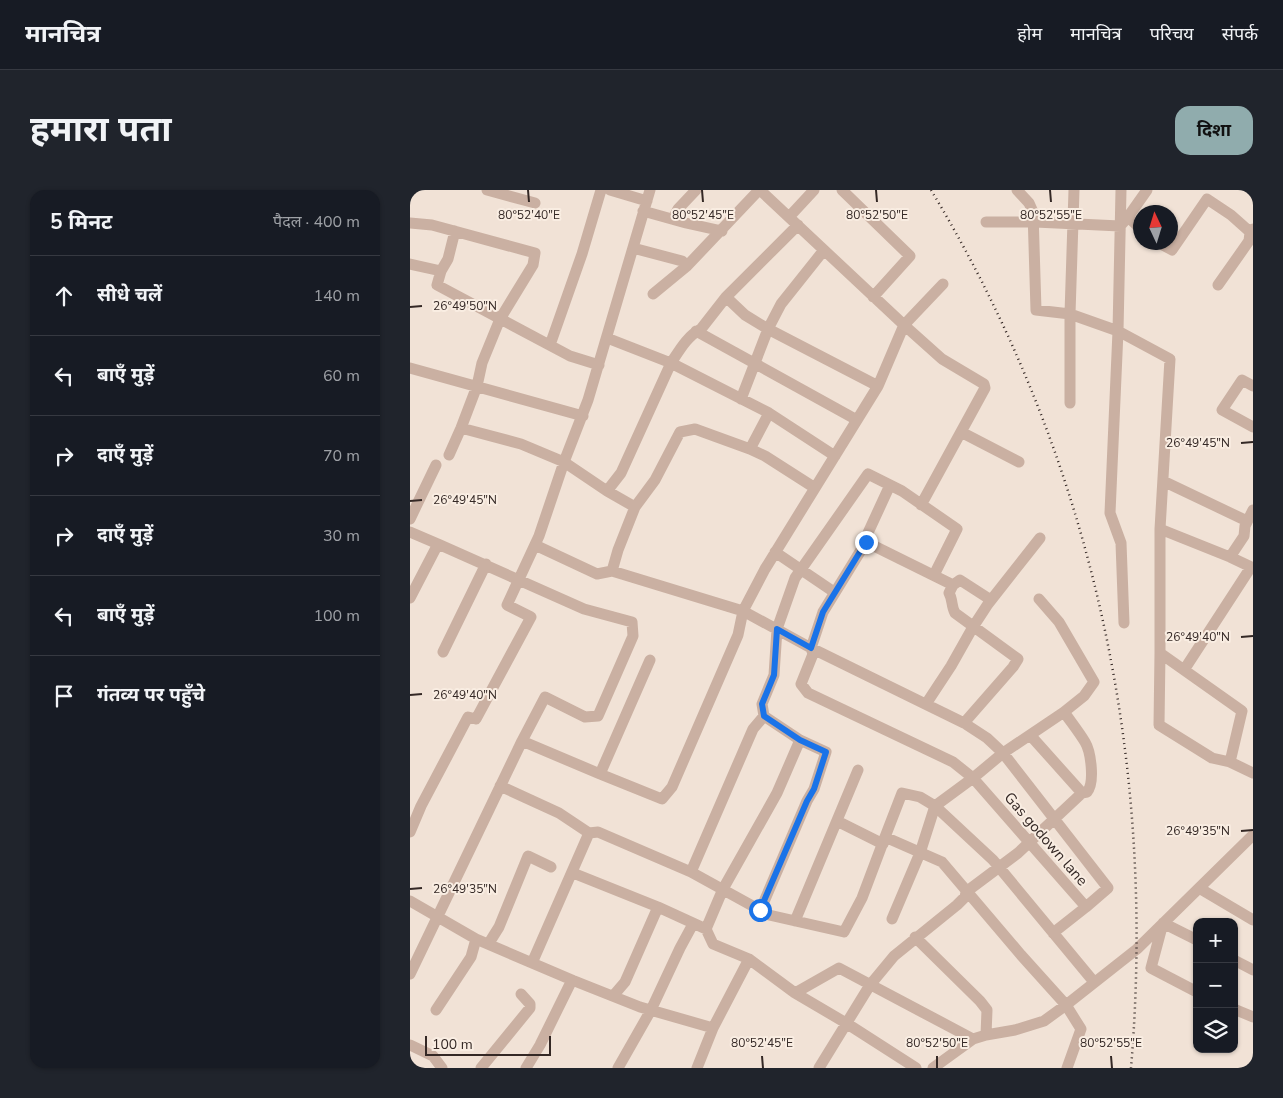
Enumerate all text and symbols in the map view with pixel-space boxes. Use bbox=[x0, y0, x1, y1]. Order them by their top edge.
text: मानचित्र bbox=[25, 18, 101, 50]
text: होम bbox=[1017, 22, 1042, 46]
text: मानचित्र bbox=[1070, 22, 1122, 46]
text: परिचय bbox=[1150, 22, 1194, 46]
text: संपर्क bbox=[1222, 22, 1258, 46]
text: हमारा पता bbox=[30, 106, 172, 153]
button: दिशा bbox=[1175, 106, 1253, 155]
north arrow bbox=[1133, 205, 1178, 250]
text: 80°52'40"E bbox=[498, 207, 560, 223]
text: 80°52'45"E bbox=[672, 207, 734, 223]
text: 80°52'50"E bbox=[846, 207, 908, 223]
text: 80°52'55"E bbox=[1020, 207, 1082, 223]
text: 5 मिनट bbox=[50, 208, 112, 236]
text: पैदल · 400 m bbox=[273, 211, 360, 233]
icon: ahead bbox=[50, 282, 78, 310]
text: सीधे चलें bbox=[97, 282, 162, 308]
text: 140 m bbox=[313, 285, 360, 307]
text: 26°49'50"N bbox=[433, 298, 497, 314]
icon: left bbox=[50, 362, 78, 390]
text: बाएँ मुड़ें bbox=[97, 362, 154, 388]
text: 60 m bbox=[323, 365, 360, 387]
text: 26°49'45"N bbox=[1166, 435, 1230, 451]
icon: right bbox=[50, 442, 78, 470]
text: दाएँ मुड़ें bbox=[97, 442, 153, 468]
text: 70 m bbox=[323, 445, 360, 467]
text: 26°49'45"N bbox=[433, 492, 497, 508]
icon: right bbox=[50, 522, 78, 550]
text: दाएँ मुड़ें bbox=[97, 522, 153, 548]
text: 30 m bbox=[323, 525, 360, 547]
route end bbox=[855, 531, 878, 554]
icon: left bbox=[50, 602, 78, 630]
text: बाएँ मुड़ें bbox=[97, 602, 154, 628]
text: 100 m bbox=[313, 605, 360, 627]
text: 26°49'40"N bbox=[1166, 629, 1230, 645]
icon: arrive bbox=[50, 682, 78, 710]
text: गंतव्य पर पहुँचे bbox=[97, 682, 205, 708]
text: 26°49'40"N bbox=[433, 687, 497, 703]
street label: Gas godown lane bbox=[1000, 788, 1092, 890]
text: 26°49'35"N bbox=[1166, 823, 1230, 839]
text: 26°49'35"N bbox=[433, 881, 497, 897]
route start bbox=[749, 899, 772, 922]
map controls bbox=[1193, 918, 1238, 1053]
button: + bbox=[1193, 918, 1238, 963]
button: − bbox=[1193, 963, 1238, 1008]
button: layers bbox=[1193, 1008, 1238, 1053]
scale bar bbox=[425, 1033, 551, 1056]
text: 100 m bbox=[432, 1035, 473, 1054]
text: 80°52'45"E bbox=[731, 1035, 793, 1051]
text: 80°52'50"E bbox=[906, 1035, 968, 1051]
text: 80°52'55"E bbox=[1080, 1035, 1142, 1051]

